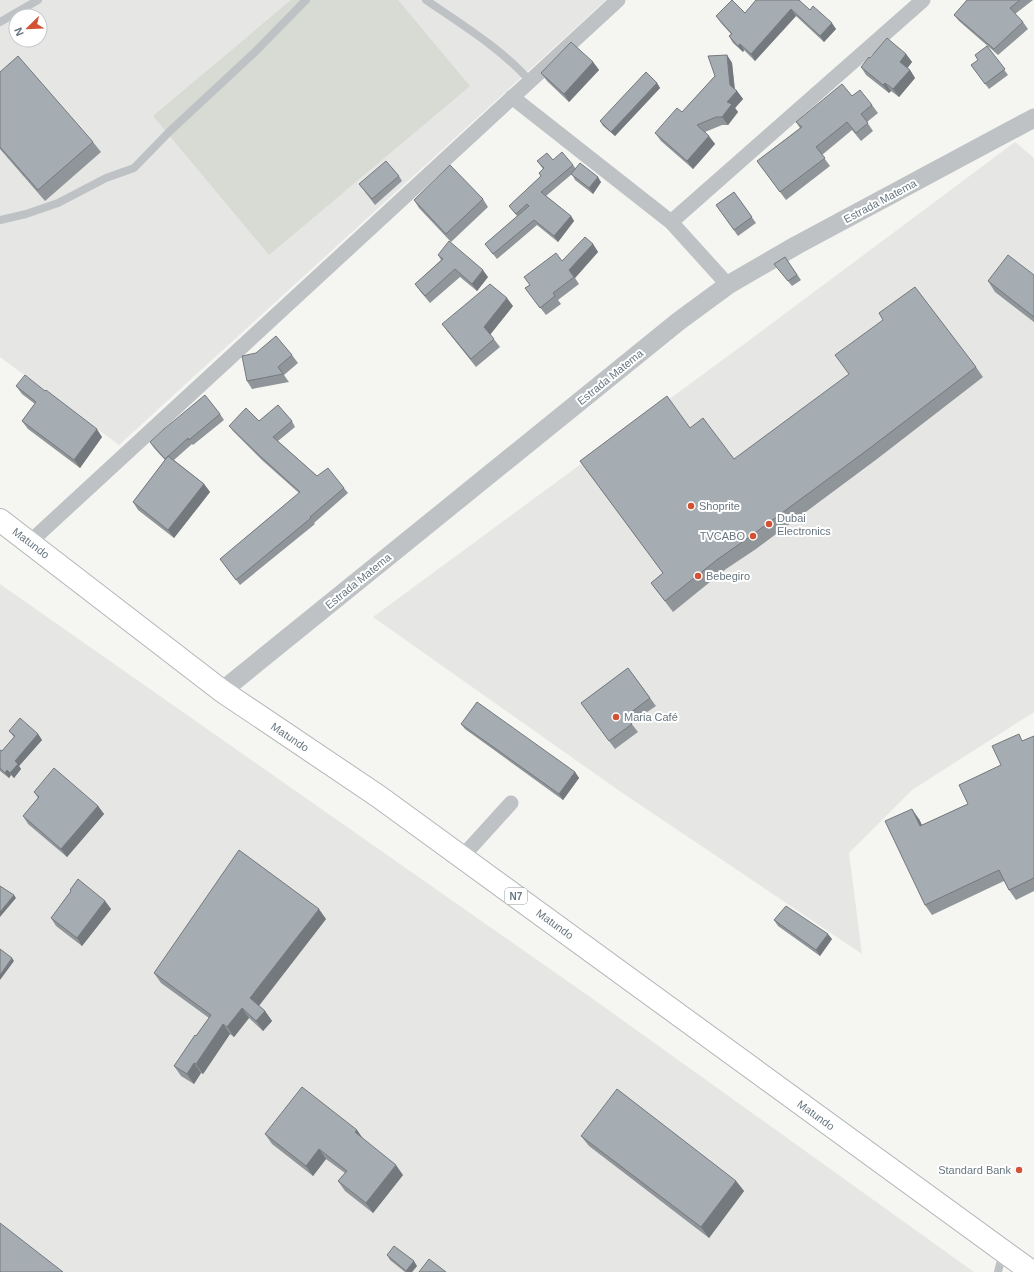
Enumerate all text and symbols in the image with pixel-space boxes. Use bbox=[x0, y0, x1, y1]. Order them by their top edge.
north arrow bbox=[8, 8, 48, 48]
text: N bbox=[12, 26, 26, 38]
street label: Estrada Matema bbox=[842, 176, 919, 225]
street label: Estrada Matema bbox=[575, 346, 646, 407]
place label: Shoprite bbox=[699, 500, 740, 512]
marker: Shoprite bbox=[686, 501, 696, 511]
place label: Dubai Electronics bbox=[777, 512, 831, 537]
marker: Dubai Electronics bbox=[764, 519, 774, 529]
street label: Matundo bbox=[10, 525, 52, 561]
place label: TVCABO bbox=[700, 530, 745, 542]
marker: TVCABO bbox=[748, 531, 758, 541]
street label: Estrada Matema bbox=[323, 550, 394, 611]
place label: Bebegiro bbox=[706, 570, 750, 582]
marker: Bebegiro bbox=[693, 571, 703, 581]
place label: Maria Café bbox=[624, 711, 678, 723]
marker: Maria Café bbox=[611, 712, 621, 722]
street label: Matundo bbox=[269, 720, 311, 754]
road number: N7 bbox=[505, 888, 527, 904]
street label: Matundo bbox=[534, 907, 576, 941]
street label: Matundo bbox=[795, 1098, 837, 1132]
place label: Standard Bank bbox=[938, 1164, 1011, 1176]
marker: Standard Bank bbox=[1014, 1165, 1024, 1175]

